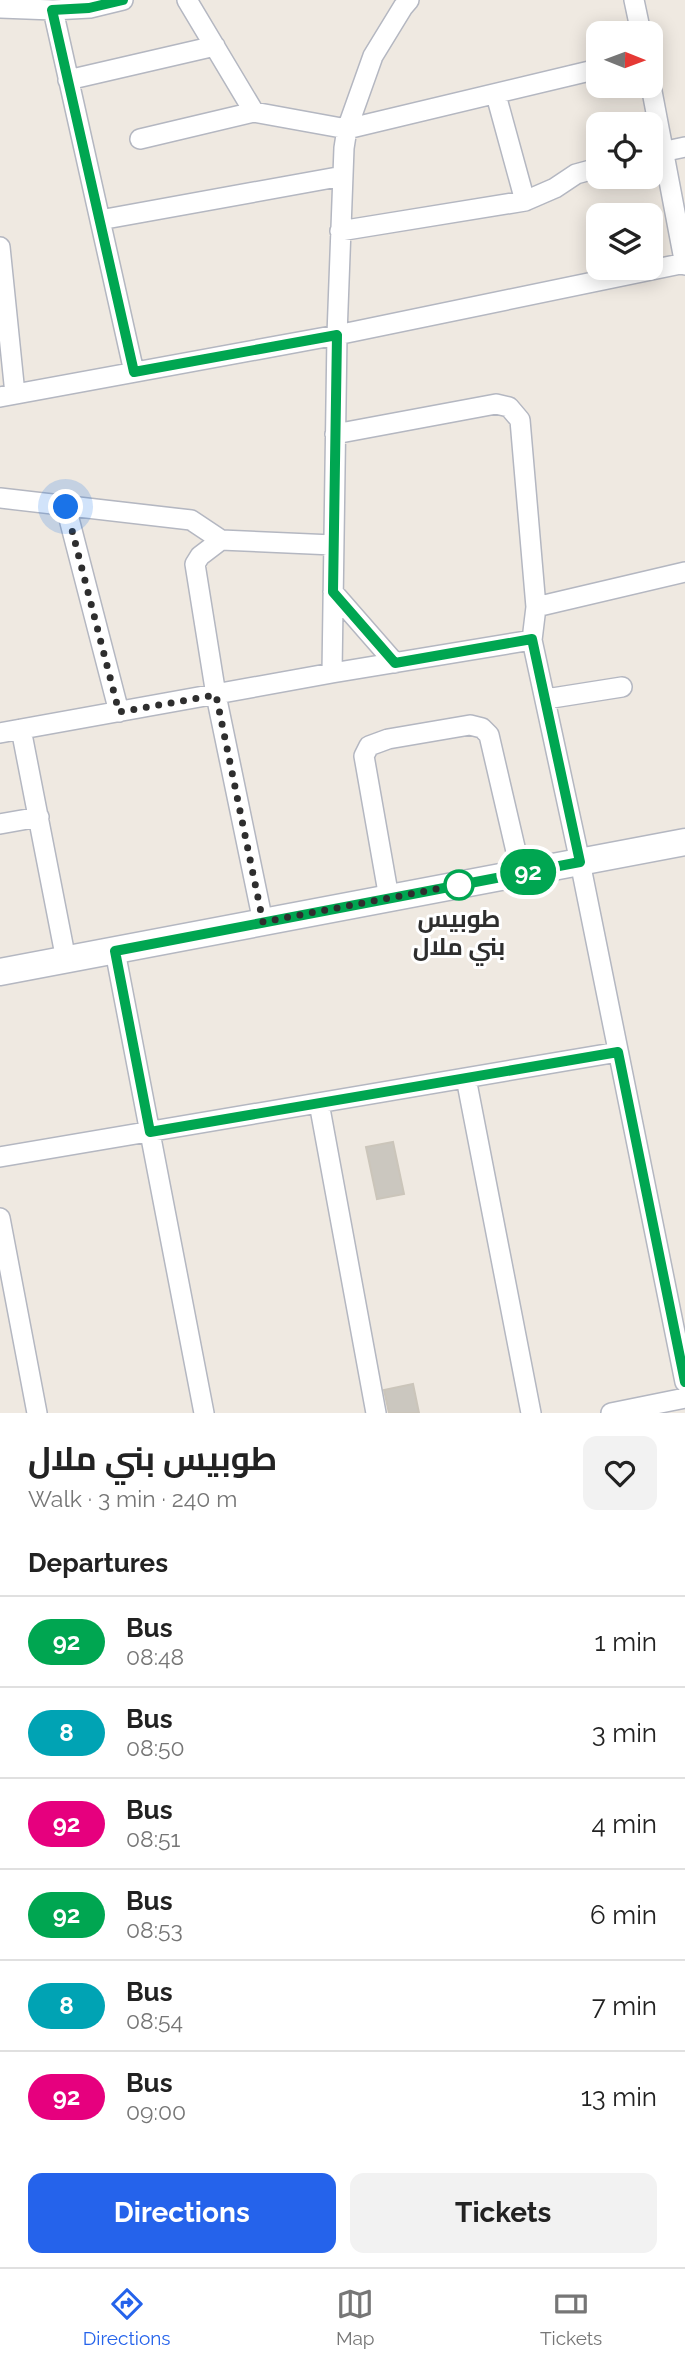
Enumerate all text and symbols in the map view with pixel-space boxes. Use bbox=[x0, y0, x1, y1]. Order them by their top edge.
north arrow bbox=[586, 21, 663, 98]
map controls bbox=[586, 21, 663, 280]
button: locate bbox=[586, 112, 663, 189]
button: layers bbox=[586, 203, 663, 280]
your location bbox=[48, 489, 83, 524]
line badge: 92 bbox=[496, 849, 560, 895]
text: 92 bbox=[514, 857, 542, 886]
marker: طوبيس بني ملال bbox=[444, 870, 474, 900]
place label: طوبيس بني ملال bbox=[413, 904, 505, 966]
button: heart bbox=[583, 1436, 657, 1510]
text: طوبيس بني ملال bbox=[28, 1439, 277, 1478]
text: Walk · 3 min · 240 m bbox=[28, 1485, 237, 1512]
text: Departures bbox=[28, 1548, 168, 1578]
text: Bus bbox=[126, 1613, 173, 1643]
text: 92 bbox=[53, 1627, 80, 1656]
text: 1 min bbox=[595, 1627, 657, 1657]
text: 08:48 bbox=[126, 1643, 184, 1670]
text: Bus bbox=[126, 1704, 173, 1734]
text: 8 bbox=[59, 1718, 74, 1747]
text: 3 min bbox=[592, 1718, 657, 1748]
text: 08:50 bbox=[126, 1734, 185, 1761]
text: Bus bbox=[126, 1795, 173, 1825]
text: 92 bbox=[53, 1809, 80, 1838]
text: 4 min bbox=[591, 1809, 657, 1839]
text: 08:51 bbox=[126, 1825, 180, 1852]
text: Bus bbox=[126, 1886, 173, 1916]
text: 92 bbox=[53, 1900, 80, 1929]
text: 6 min bbox=[590, 1900, 657, 1930]
text: 08:53 bbox=[126, 1916, 183, 1943]
text: Bus bbox=[126, 1977, 173, 2007]
text: 8 bbox=[59, 1991, 74, 2020]
text: 7 min bbox=[592, 1991, 657, 2021]
text: 08:54 bbox=[126, 2007, 183, 2034]
text: Bus bbox=[126, 2068, 173, 2098]
text: 92 bbox=[53, 2082, 80, 2111]
text: 13 min bbox=[581, 2082, 657, 2112]
text: 09:00 bbox=[126, 2098, 186, 2125]
button: Directions bbox=[28, 2173, 336, 2253]
button: Tickets bbox=[350, 2173, 657, 2253]
tab: Directions bbox=[83, 2285, 170, 2349]
tab: Map bbox=[336, 2285, 375, 2349]
tab: Tickets bbox=[540, 2285, 602, 2349]

